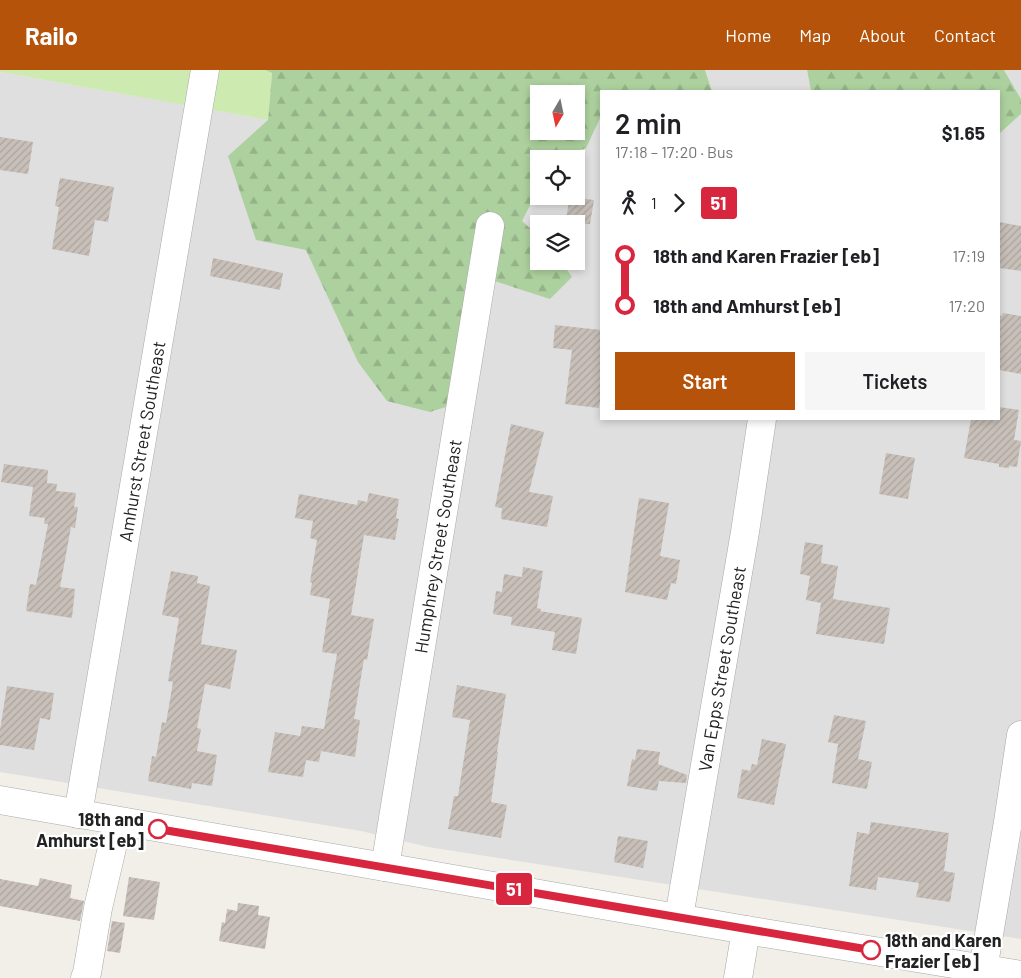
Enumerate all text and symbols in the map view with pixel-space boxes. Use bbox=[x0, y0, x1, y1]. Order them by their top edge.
text: Railo bbox=[25, 21, 78, 50]
text: Home bbox=[725, 24, 771, 46]
text: Map bbox=[799, 24, 831, 46]
text: About bbox=[859, 24, 906, 46]
text: Contact bbox=[934, 24, 996, 46]
north arrow bbox=[530, 85, 585, 140]
map controls bbox=[530, 85, 585, 270]
text: 2 min bbox=[615, 106, 682, 140]
text: $1.65 bbox=[942, 121, 985, 144]
text: 17:18 – 17:20 · Bus bbox=[615, 142, 733, 161]
button: locate bbox=[530, 150, 585, 205]
icon: walk bbox=[615, 189, 643, 217]
icon: forward bbox=[665, 189, 693, 217]
text: 51 bbox=[711, 192, 727, 214]
text: 1 bbox=[651, 193, 657, 212]
button: layers bbox=[530, 215, 585, 270]
text: 18th and Karen Frazier [eb] bbox=[653, 244, 879, 267]
text: 17:19 bbox=[952, 246, 985, 265]
text: 18th and Amhurst [eb] bbox=[653, 294, 840, 317]
text: 17:20 bbox=[949, 296, 985, 315]
street label: Amhurst Street Southeast bbox=[114, 339, 170, 543]
button: Start bbox=[615, 352, 795, 410]
button: Tickets bbox=[805, 352, 985, 410]
street label: Humphrey Street Southeast bbox=[409, 438, 466, 655]
street label: Van Epps Street Southeast bbox=[693, 564, 750, 773]
place label: 18th and Amhurst [eb] bbox=[36, 808, 144, 851]
marker: 18th and Amhurst [eb] bbox=[148, 819, 168, 839]
line badge: 51 bbox=[492, 873, 536, 905]
text: 51 bbox=[506, 878, 522, 900]
place label: 18th and Karen Frazier [eb] bbox=[885, 929, 1002, 972]
marker: 18th and Karen Frazier [eb] bbox=[861, 940, 881, 960]

